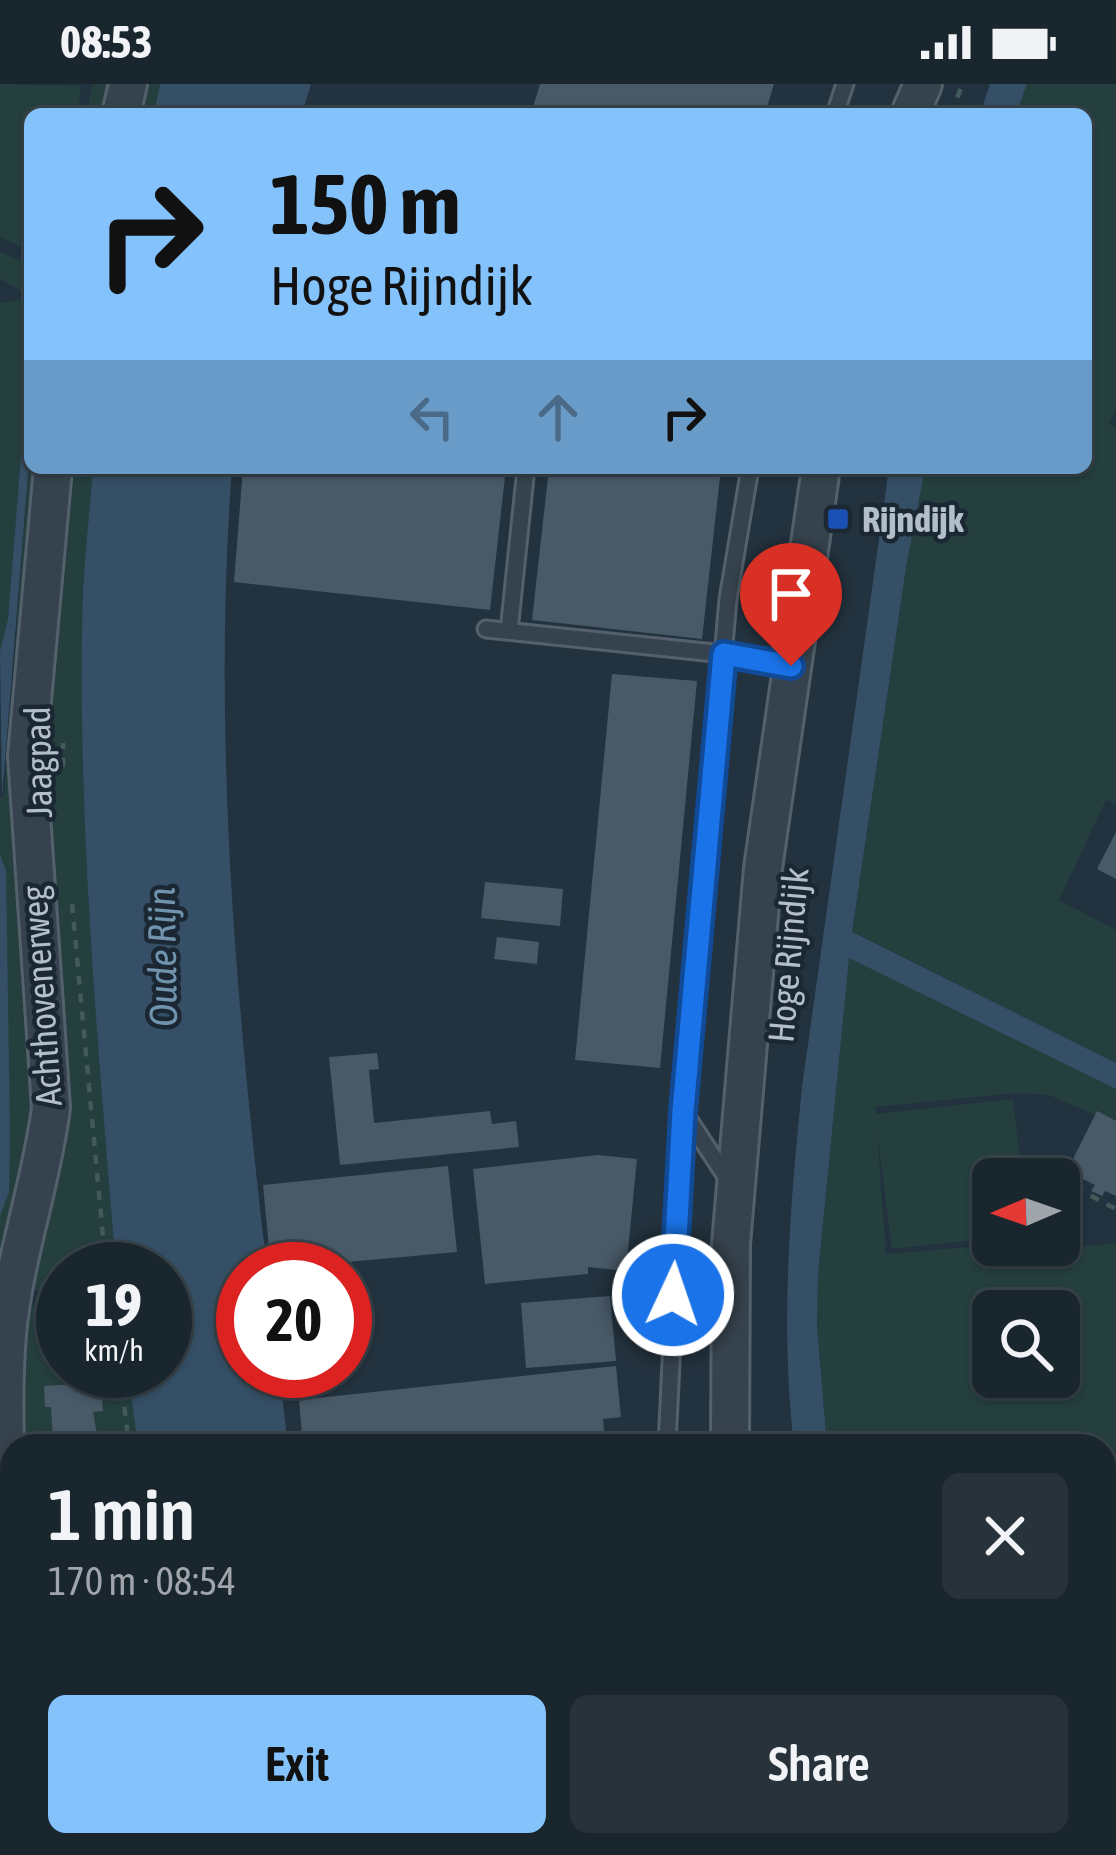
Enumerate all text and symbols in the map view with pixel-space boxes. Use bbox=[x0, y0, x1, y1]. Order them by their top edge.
text: 08:53 bbox=[60, 16, 153, 68]
icon: right bbox=[72, 156, 228, 312]
text: 150 m bbox=[270, 156, 460, 252]
text: Hoge Rijndijk bbox=[270, 255, 533, 316]
icon: left bbox=[399, 384, 465, 450]
icon: ahead bbox=[525, 384, 591, 450]
icon: right bbox=[651, 384, 717, 450]
place label: Rijndijk bbox=[862, 498, 965, 540]
marker: Rijndijk bbox=[825, 506, 851, 532]
pin bbox=[740, 543, 842, 666]
icon: arrive bbox=[758, 561, 824, 627]
street label: Jaagpad bbox=[16, 706, 60, 818]
street label: Hoge Rijndijk bbox=[759, 866, 817, 1044]
street label: Achthovenerweg bbox=[12, 884, 70, 1108]
water label: Oude Rijn bbox=[139, 887, 185, 1027]
north arrow bbox=[972, 1158, 1080, 1266]
map controls bbox=[972, 1158, 1080, 1398]
position arrow bbox=[610, 1232, 736, 1358]
speed limit sign: 20 bbox=[216, 1242, 372, 1398]
text: 19 bbox=[86, 1270, 142, 1339]
button: search bbox=[972, 1290, 1080, 1398]
text: km/h bbox=[84, 1333, 144, 1367]
text: 1 min bbox=[48, 1473, 195, 1555]
button: close bbox=[942, 1473, 1068, 1599]
text: 170 m · 08:54 bbox=[48, 1559, 236, 1603]
button: Exit bbox=[48, 1695, 546, 1833]
button: Share bbox=[570, 1695, 1068, 1833]

